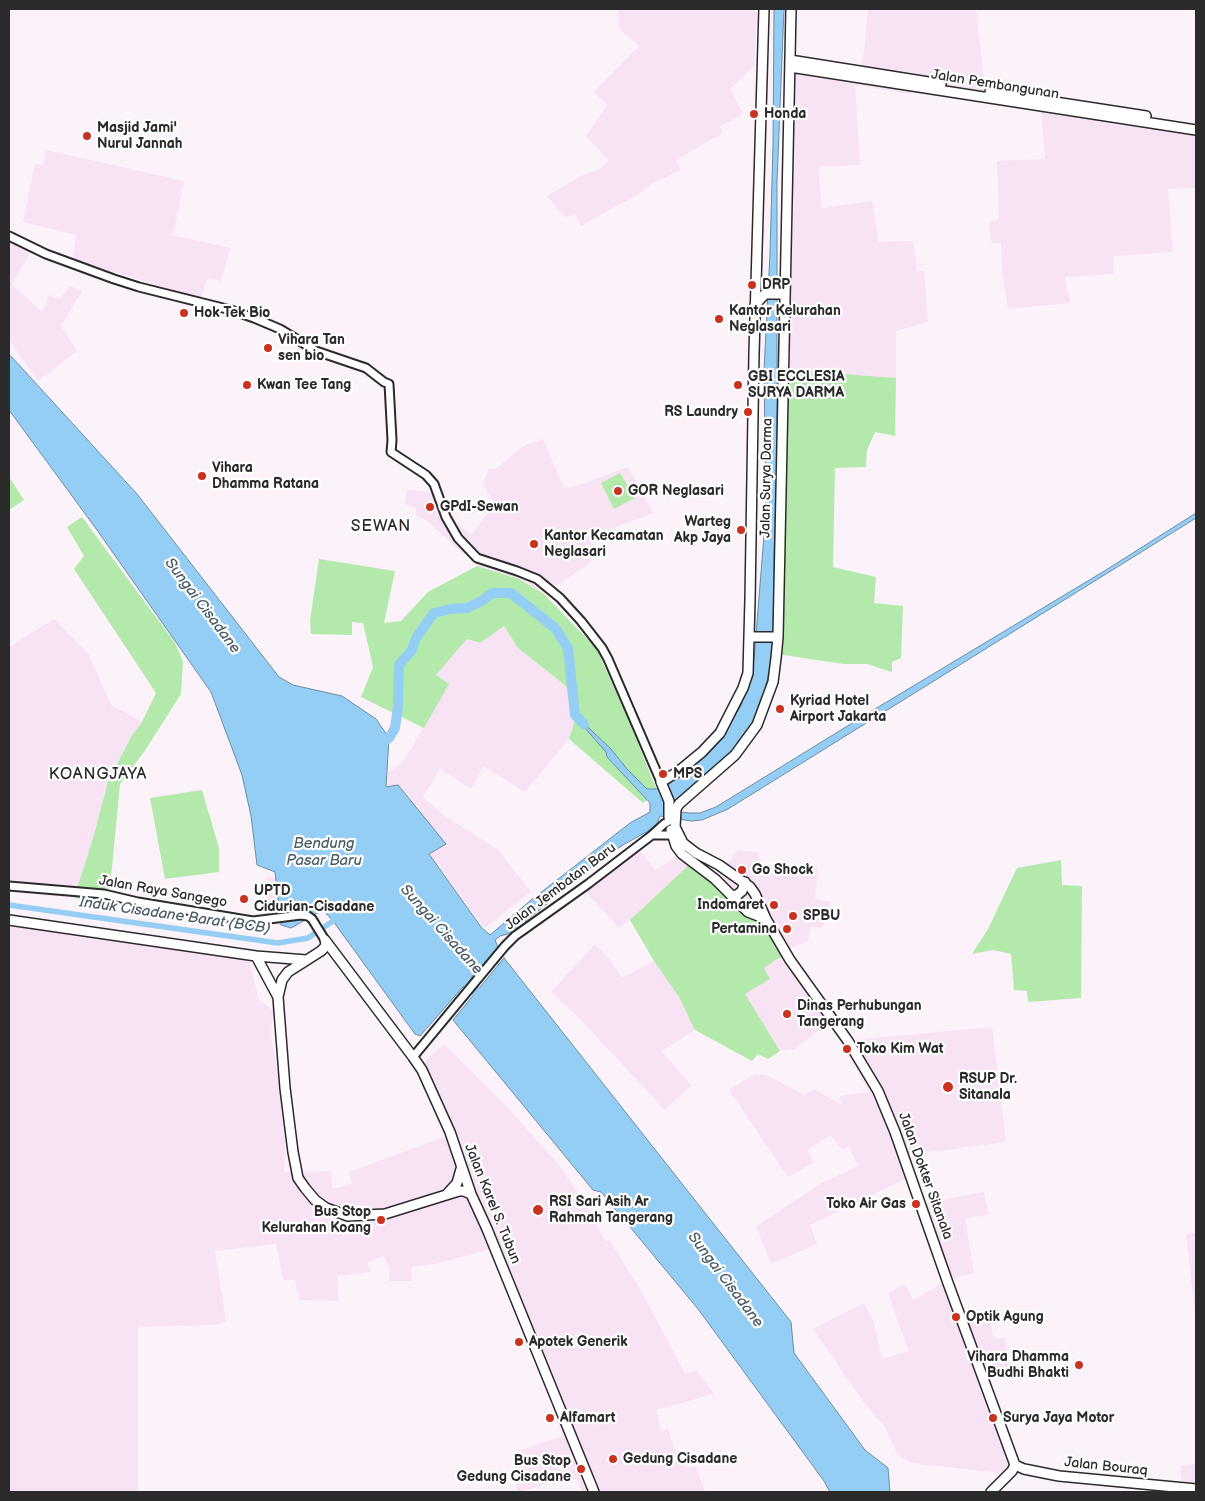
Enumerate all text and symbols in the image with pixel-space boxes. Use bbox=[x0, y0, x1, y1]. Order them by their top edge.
street label: Jalan Pembangunan bbox=[930, 67, 1060, 103]
place label: Honda bbox=[764, 106, 806, 122]
marker: Honda bbox=[748, 108, 760, 120]
place label: Masjid Jami' Nurul Jannah bbox=[97, 120, 182, 152]
marker: Masjid Jami' Nurul Jannah bbox=[81, 130, 93, 142]
place label: DRP bbox=[762, 277, 790, 293]
marker: DRP bbox=[746, 279, 758, 291]
place label: Kantor Kelurahan Neglasari bbox=[729, 303, 841, 336]
place label: Hok Tek Bio bbox=[194, 305, 270, 321]
marker: Hok Tek Bio bbox=[178, 307, 190, 319]
marker: Kantor Kelurahan Neglasari bbox=[713, 313, 725, 325]
place label: Vihara Tan sen bio bbox=[278, 332, 345, 364]
marker: Vihara Tan sen bio bbox=[262, 342, 274, 354]
place label: GBI ECCLESIA SURYA DARMA bbox=[748, 369, 845, 402]
place label: Kwan Tee Tang bbox=[257, 377, 351, 393]
marker: Kwan Tee Tang bbox=[241, 379, 253, 391]
marker: GBI ECCLESIA SURYA DARMA bbox=[732, 379, 744, 391]
place label: RS Laundry bbox=[664, 404, 738, 420]
marker: RS Laundry bbox=[742, 406, 754, 418]
street label: Jalan Surya Darma bbox=[758, 418, 776, 538]
place label: Vihara Dhamma Ratana bbox=[212, 460, 319, 492]
marker: Vihara Dhamma Ratana bbox=[196, 470, 208, 482]
place label: GOR Neglasari bbox=[628, 483, 724, 499]
marker: GOR Neglasari bbox=[612, 485, 624, 497]
place label: GPdI-Sewan bbox=[440, 499, 519, 515]
marker: GPdI-Sewan bbox=[424, 501, 436, 513]
place label: Warteg Akp Jaya bbox=[674, 514, 731, 546]
district label: SEWAN bbox=[350, 517, 412, 537]
marker: Warteg Akp Jaya bbox=[735, 524, 747, 536]
place label: Kantor Kecamatan Neglasari bbox=[544, 528, 664, 560]
marker: Kantor Kecamatan Neglasari bbox=[528, 538, 540, 550]
water label: Sungai Cisadane bbox=[160, 555, 244, 657]
place label: Kyriad Hotel Airport Jakarta bbox=[790, 693, 886, 726]
marker: Kyriad Hotel Airport Jakarta bbox=[774, 703, 786, 715]
district label: KOANGJAYA bbox=[48, 765, 148, 785]
place label: MPS bbox=[673, 766, 702, 782]
marker: MPS bbox=[657, 768, 669, 780]
water label: Bendung Pasar Baru bbox=[286, 835, 362, 870]
street label: Jalan Jembatan Baru bbox=[502, 840, 620, 934]
place label: Go Shock bbox=[752, 862, 813, 878]
marker: Go Shock bbox=[736, 864, 748, 876]
street label: Jalan Raya Sangego bbox=[98, 872, 228, 912]
water label: Sungai Cisadane bbox=[396, 881, 486, 979]
place label: UPTD Cidurian-Cisadane bbox=[254, 883, 374, 916]
marker: UPTD Cidurian-Cisadane bbox=[238, 893, 250, 905]
water label: Induk Cisadane Barat (BCB) bbox=[78, 894, 272, 938]
place label: Indomaret bbox=[697, 897, 764, 913]
marker: Indomaret bbox=[768, 899, 780, 911]
place label: SPBU bbox=[803, 908, 840, 924]
marker: SPBU bbox=[787, 910, 799, 922]
place label: Pertamina bbox=[711, 921, 777, 937]
marker: Pertamina bbox=[781, 923, 793, 935]
place label: Dinas Perhubungan Tangerang bbox=[797, 998, 922, 1030]
marker: Dinas Perhubungan Tangerang bbox=[781, 1008, 793, 1020]
place label: Toko Kim Wat bbox=[857, 1041, 944, 1057]
marker: Toko Kim Wat bbox=[841, 1043, 853, 1055]
place label: RSUP Dr. Sitanala bbox=[959, 1071, 1017, 1104]
marker: RSUP Dr. Sitanala bbox=[941, 1080, 955, 1094]
street label: Jalan Dokter Sitanala bbox=[894, 1110, 956, 1242]
street label: Jalan Karel S. Tubun bbox=[460, 1142, 524, 1266]
place label: RSI Sari Asih Ar Rahmah Tangerang bbox=[549, 1194, 673, 1226]
place label: Toko Air Gas bbox=[826, 1196, 906, 1212]
marker: Toko Air Gas bbox=[910, 1198, 922, 1210]
marker: RSI Sari Asih Ar Rahmah Tangerang bbox=[531, 1203, 545, 1217]
place label: Bus Stop Kelurahan Koang bbox=[261, 1204, 371, 1236]
marker: Bus Stop Kelurahan Koang bbox=[375, 1214, 387, 1226]
water label: Sungai Cisadane bbox=[683, 1229, 767, 1331]
place label: Optik Agung bbox=[966, 1309, 1044, 1325]
marker: Optik Agung bbox=[950, 1311, 962, 1323]
place label: Apotek Generik bbox=[529, 1334, 628, 1350]
marker: Apotek Generik bbox=[513, 1336, 525, 1348]
place label: Vihara Dhamma Budhi Bhakti bbox=[967, 1349, 1069, 1381]
marker: Vihara Dhamma Budhi Bhakti bbox=[1073, 1359, 1085, 1371]
place label: Alfamart bbox=[560, 1410, 615, 1426]
place label: Surya Jaya Motor bbox=[1003, 1410, 1114, 1426]
marker: Alfamart bbox=[544, 1412, 556, 1424]
marker: Surya Jaya Motor bbox=[987, 1412, 999, 1424]
place label: Gedung Cisadane bbox=[623, 1451, 737, 1467]
place label: Bus Stop Gedung Cisadane bbox=[457, 1453, 571, 1485]
marker: Gedung Cisadane bbox=[607, 1453, 619, 1465]
street label: Jalan Bouraq bbox=[1064, 1454, 1148, 1480]
marker: Bus Stop Gedung Cisadane bbox=[575, 1463, 587, 1475]

